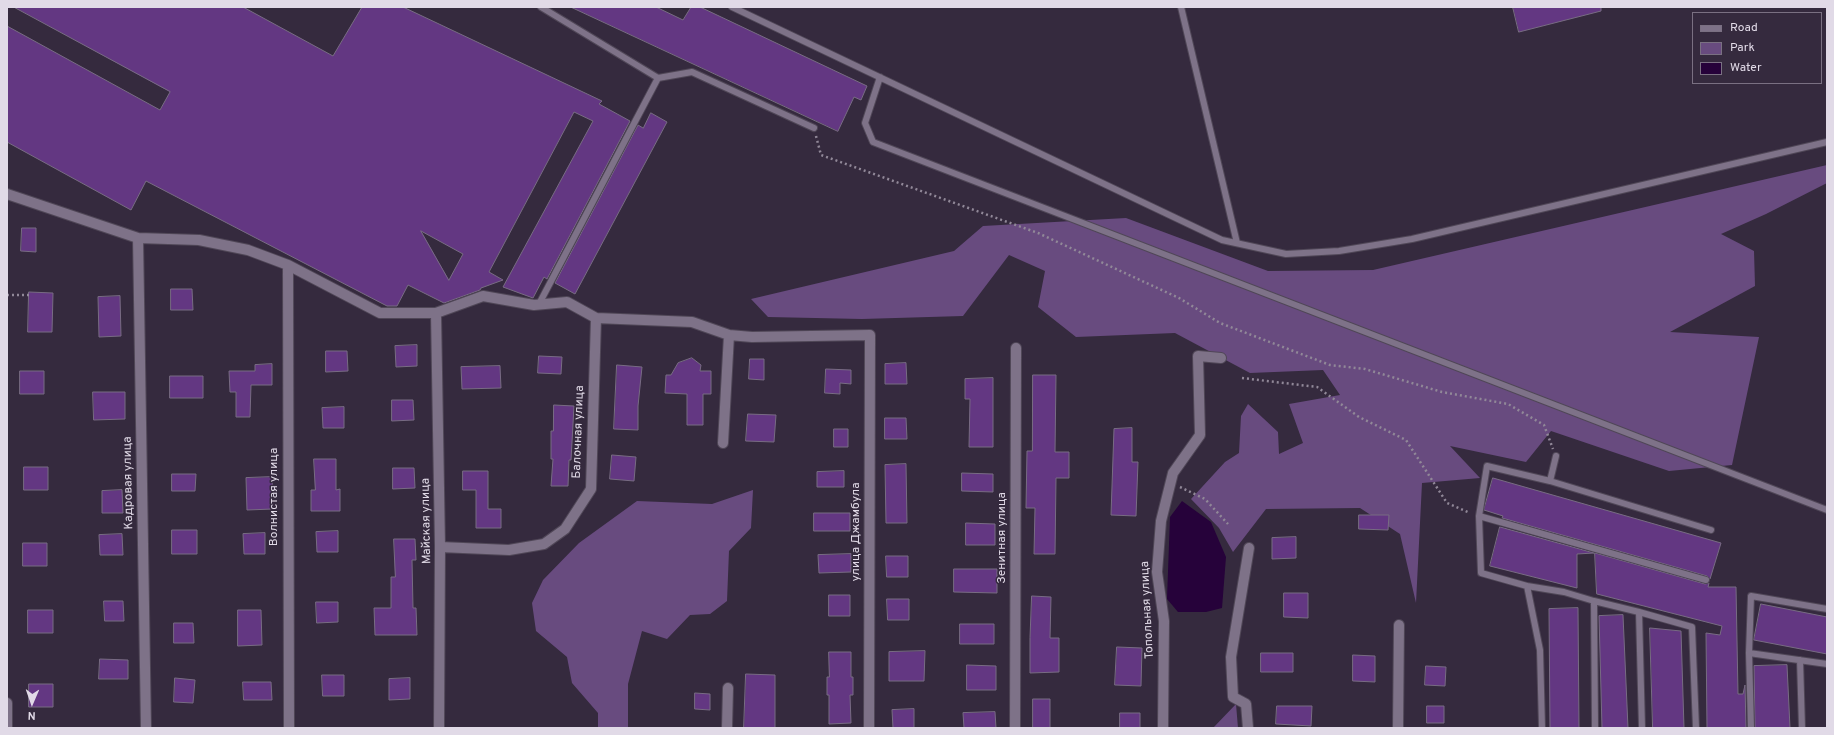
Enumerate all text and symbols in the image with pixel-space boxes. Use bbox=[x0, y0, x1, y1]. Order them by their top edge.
legend bbox=[1692, 12, 1822, 84]
text: Road bbox=[1730, 20, 1758, 36]
text: Park bbox=[1730, 40, 1755, 56]
text: Water bbox=[1730, 60, 1762, 76]
street label: Балочная улица bbox=[570, 385, 588, 479]
street label: Кадровая улица bbox=[121, 436, 137, 530]
street label: Волнистая улица bbox=[268, 448, 282, 546]
street label: Майская улица bbox=[419, 478, 435, 564]
street label: улица Джамбула bbox=[850, 482, 864, 582]
street label: Зенитная улица bbox=[996, 492, 1010, 584]
street label: Топольная улица bbox=[1138, 561, 1158, 659]
north arrow bbox=[12, 683, 52, 723]
text: N bbox=[27, 708, 36, 722]

